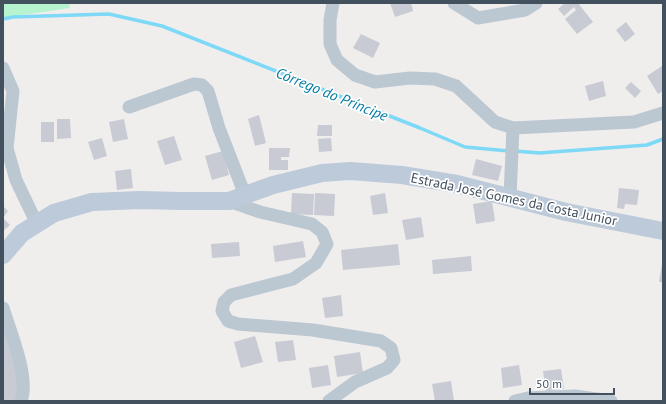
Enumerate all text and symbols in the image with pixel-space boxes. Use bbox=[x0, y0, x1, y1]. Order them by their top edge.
water label: Córrego do Príncipe bbox=[273, 63, 391, 125]
street label: Estrada José Gomes da Costa Junior bbox=[409, 168, 619, 230]
scale bar bbox=[530, 370, 614, 396]
text: 50 m bbox=[536, 376, 562, 391]

